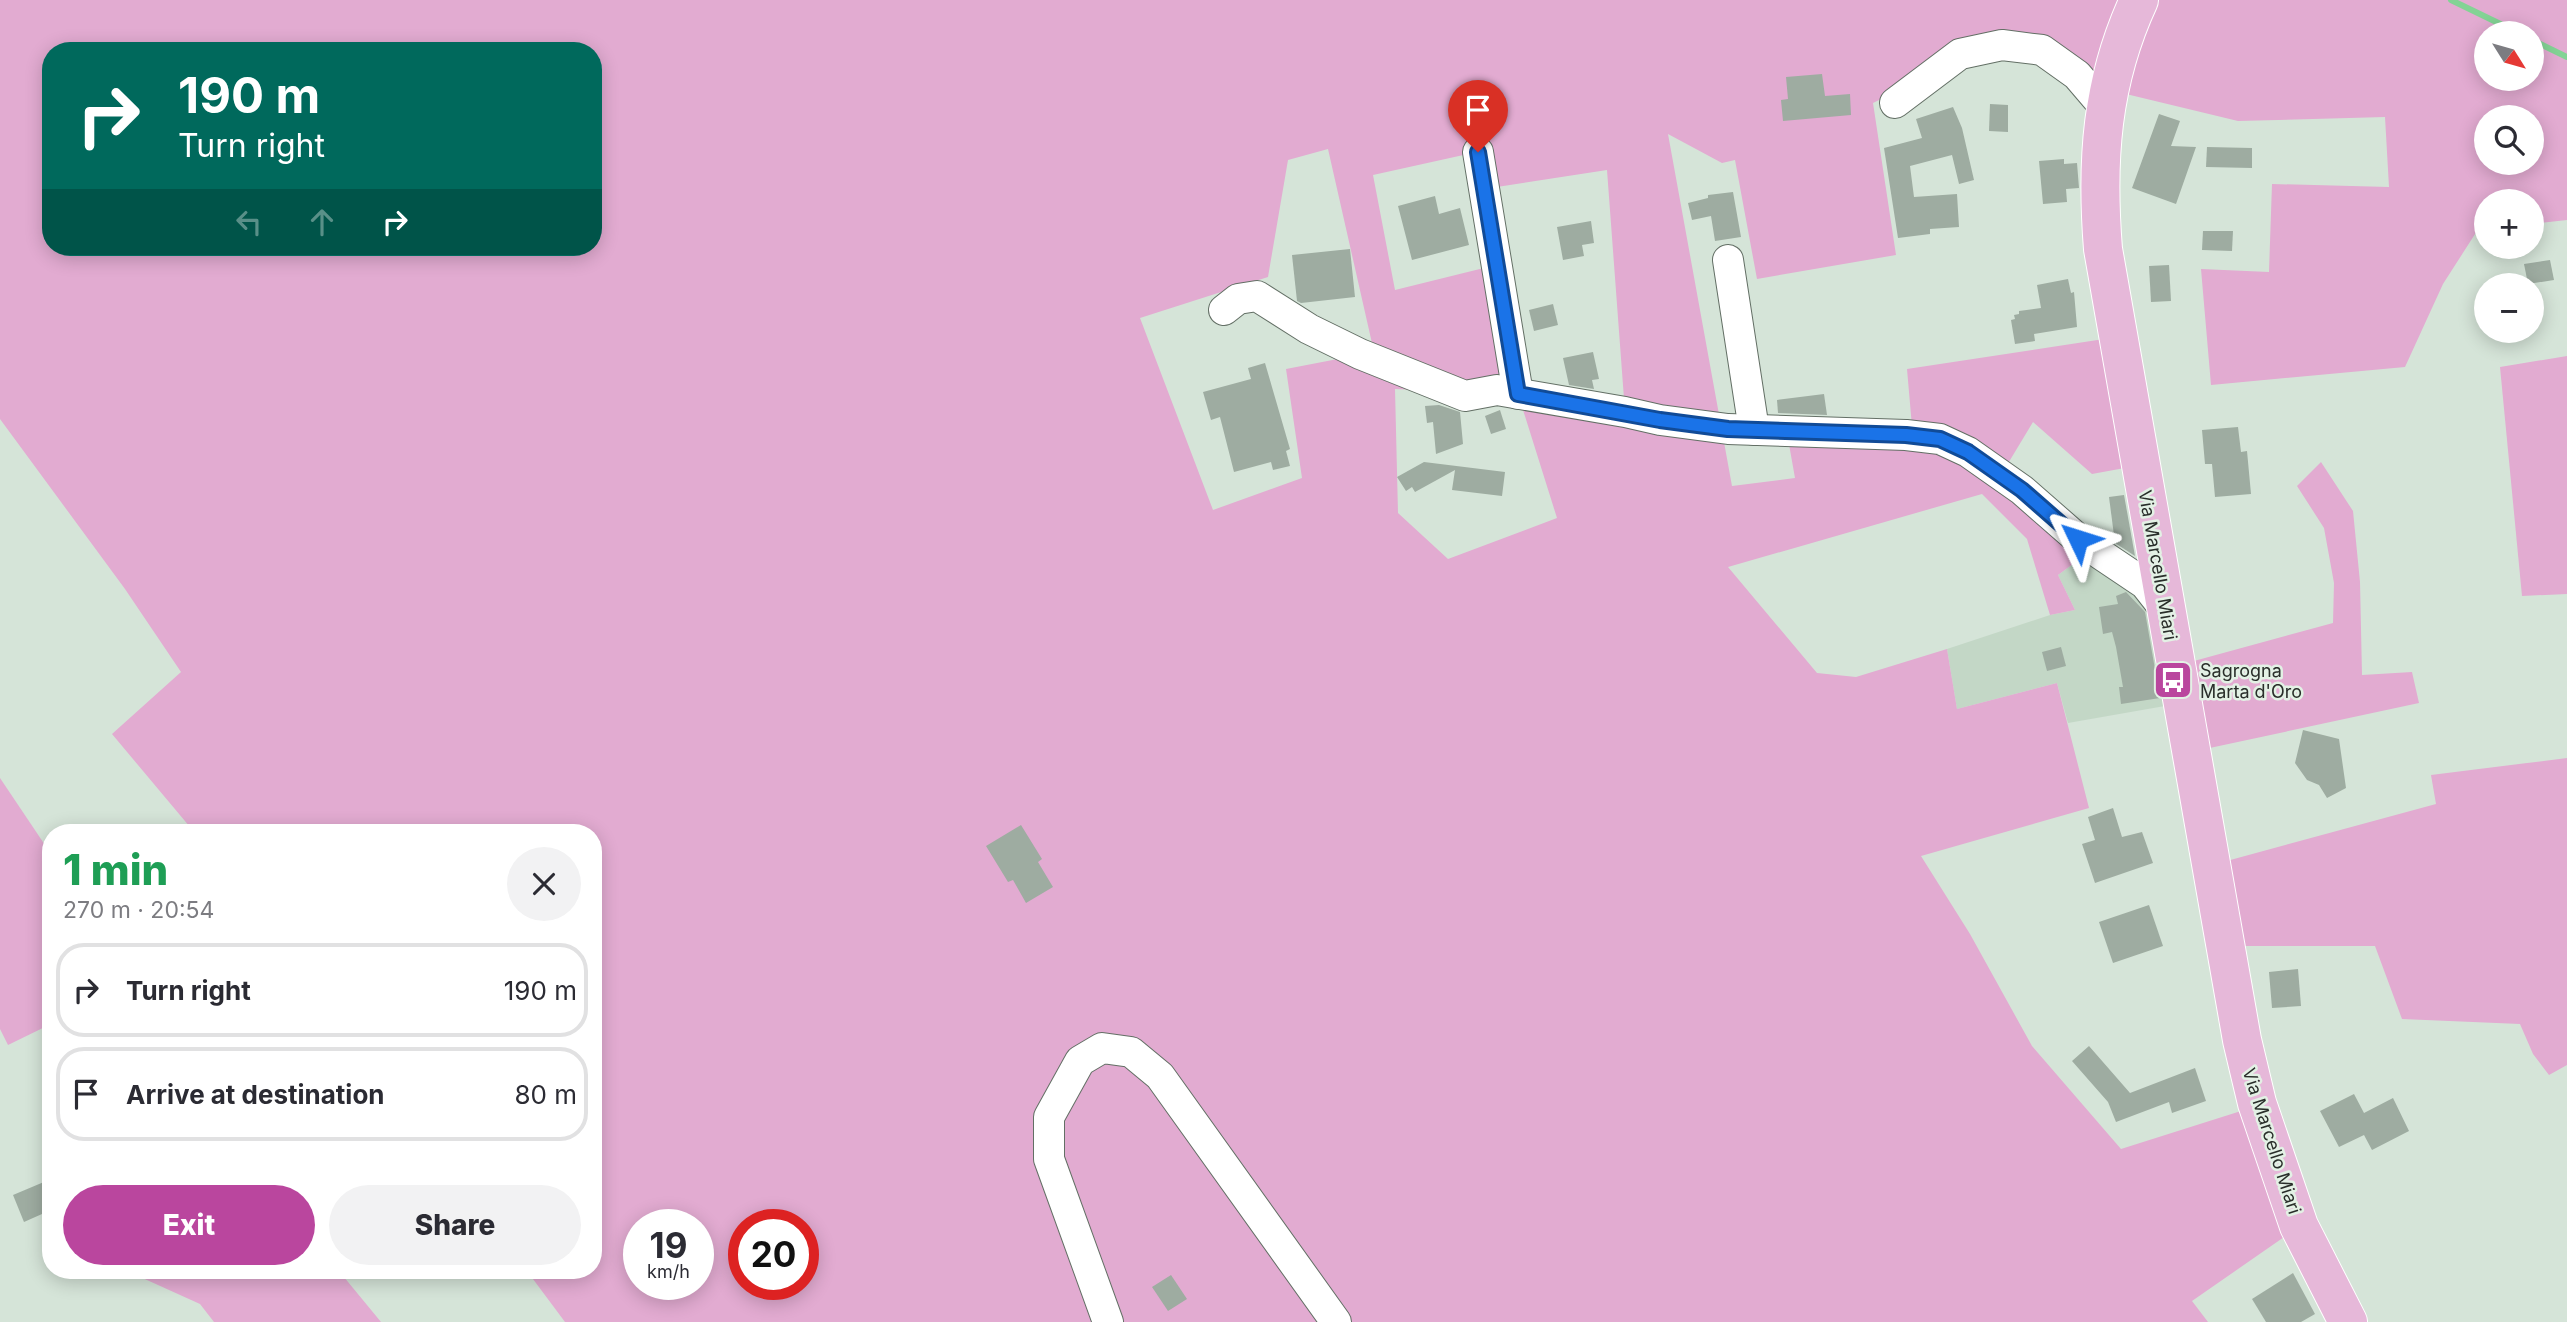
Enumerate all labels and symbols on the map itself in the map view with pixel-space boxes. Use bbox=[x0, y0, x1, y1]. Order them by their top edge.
north arrow bbox=[2474, 21, 2544, 91]
pin bbox=[1448, 80, 1508, 152]
street label: Via Marcello Miari bbox=[2134, 488, 2182, 642]
position arrow bbox=[2041, 502, 2115, 576]
bus stop icon: Sagrogna Marta d'Oro bbox=[2152, 659, 2194, 701]
place label: Sagrogna Marta d'Oro bbox=[2200, 660, 2302, 702]
street label: Via Marcello Miari bbox=[2238, 1065, 2306, 1217]
speed limit sign: 20 bbox=[728, 1209, 819, 1300]

